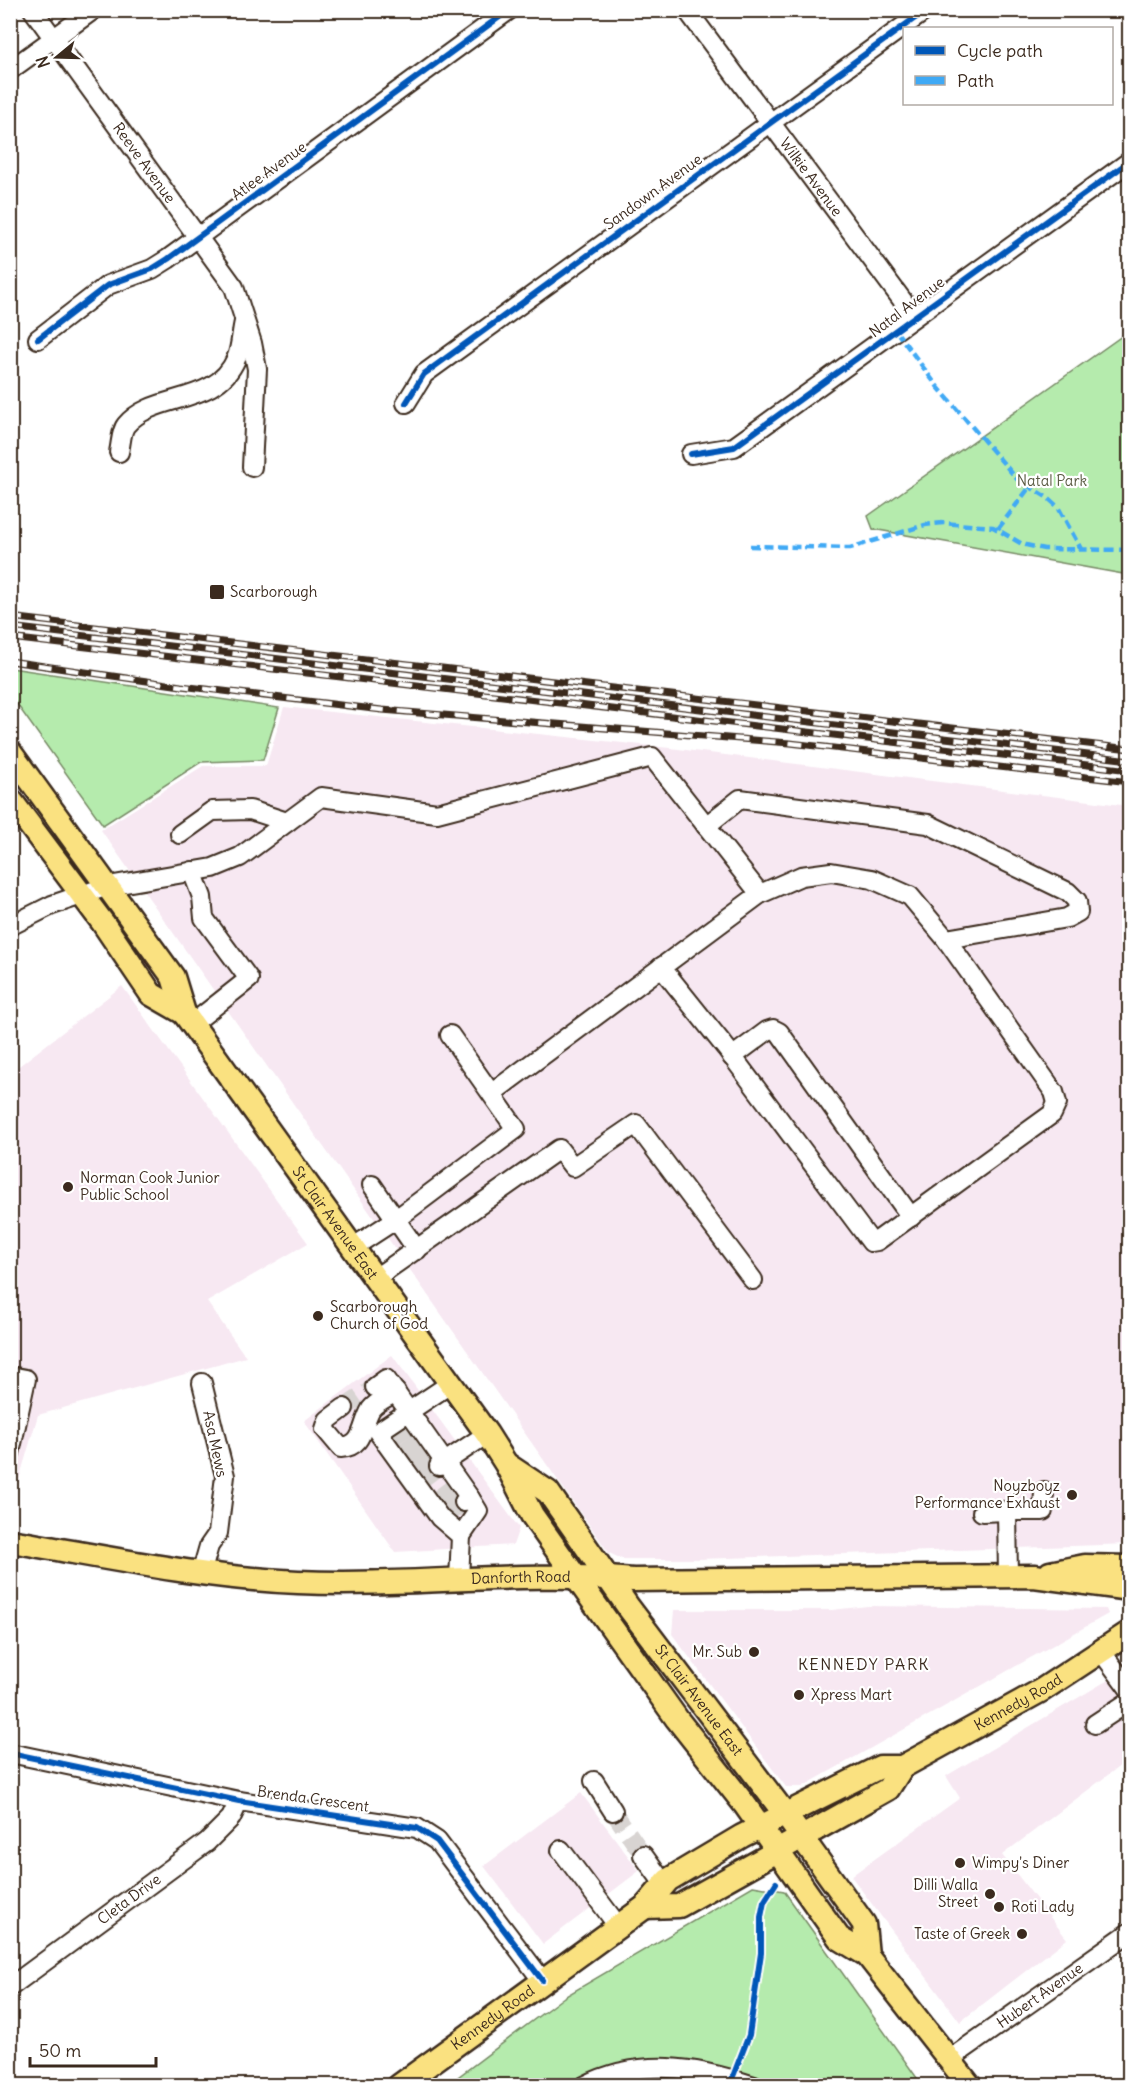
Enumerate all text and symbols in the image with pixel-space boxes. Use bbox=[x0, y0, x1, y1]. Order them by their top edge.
north arrow bbox=[27, 27, 87, 87]
legend bbox=[903, 27, 1113, 105]
text: Cycle path bbox=[957, 39, 1043, 62]
text: N bbox=[32, 53, 54, 70]
text: Path bbox=[957, 69, 994, 92]
street label: Reeve Avenue bbox=[109, 119, 180, 207]
street label: Wilkie Avenue bbox=[776, 134, 847, 220]
street label: Atlee Avenue bbox=[228, 137, 310, 204]
street label: Sandown Avenue bbox=[600, 149, 706, 234]
street label: Natal Avenue bbox=[865, 272, 948, 341]
park label: Natal Park bbox=[1017, 471, 1088, 490]
place label: Scarborough bbox=[230, 582, 318, 601]
marker: Scarborough bbox=[208, 583, 226, 601]
street label: St Clair Avenue East bbox=[288, 1162, 382, 1283]
place label: Norman Cook Junior Public School bbox=[80, 1168, 220, 1204]
marker: Norman Cook Junior Public School bbox=[61, 1180, 75, 1194]
place label: Scarborough Church of God bbox=[330, 1297, 428, 1333]
marker: Scarborough Church of God bbox=[311, 1309, 325, 1323]
street label: Asa Mews bbox=[199, 1409, 232, 1479]
place label: Noyzboyz Performance Exhaust bbox=[915, 1476, 1060, 1512]
marker: Noyzboyz Performance Exhaust bbox=[1065, 1488, 1079, 1502]
street label: Danforth Road bbox=[471, 1567, 571, 1588]
street label: St Clair Avenue East bbox=[651, 1640, 747, 1759]
place label: Mr. Sub bbox=[692, 1642, 742, 1661]
marker: Mr. Sub bbox=[747, 1645, 761, 1659]
district label: KENNEDY PARK bbox=[798, 1654, 930, 1674]
street label: Kennedy Road bbox=[970, 1669, 1066, 1735]
place label: Xpress Mart bbox=[811, 1685, 892, 1704]
marker: Xpress Mart bbox=[792, 1688, 806, 1702]
street label: Brenda Crescent bbox=[256, 1781, 370, 1816]
place label: Wimpy's Diner bbox=[972, 1853, 1069, 1872]
marker: Wimpy's Diner bbox=[953, 1856, 967, 1870]
street label: Cleta Drive bbox=[93, 1869, 164, 1928]
place label: Dilli Walla Street bbox=[913, 1875, 978, 1911]
marker: Dilli Walla Street bbox=[983, 1887, 997, 1901]
place label: Roti Lady bbox=[1011, 1897, 1075, 1916]
marker: Roti Lady bbox=[992, 1900, 1006, 1914]
place label: Taste of Greek bbox=[914, 1924, 1010, 1943]
marker: Taste of Greek bbox=[1015, 1927, 1029, 1941]
street label: Hubert Avenue bbox=[993, 1958, 1086, 2032]
street label: Kennedy Road bbox=[447, 1981, 538, 2054]
scale bar bbox=[30, 2030, 156, 2068]
text: 50 m bbox=[39, 2039, 81, 2062]

